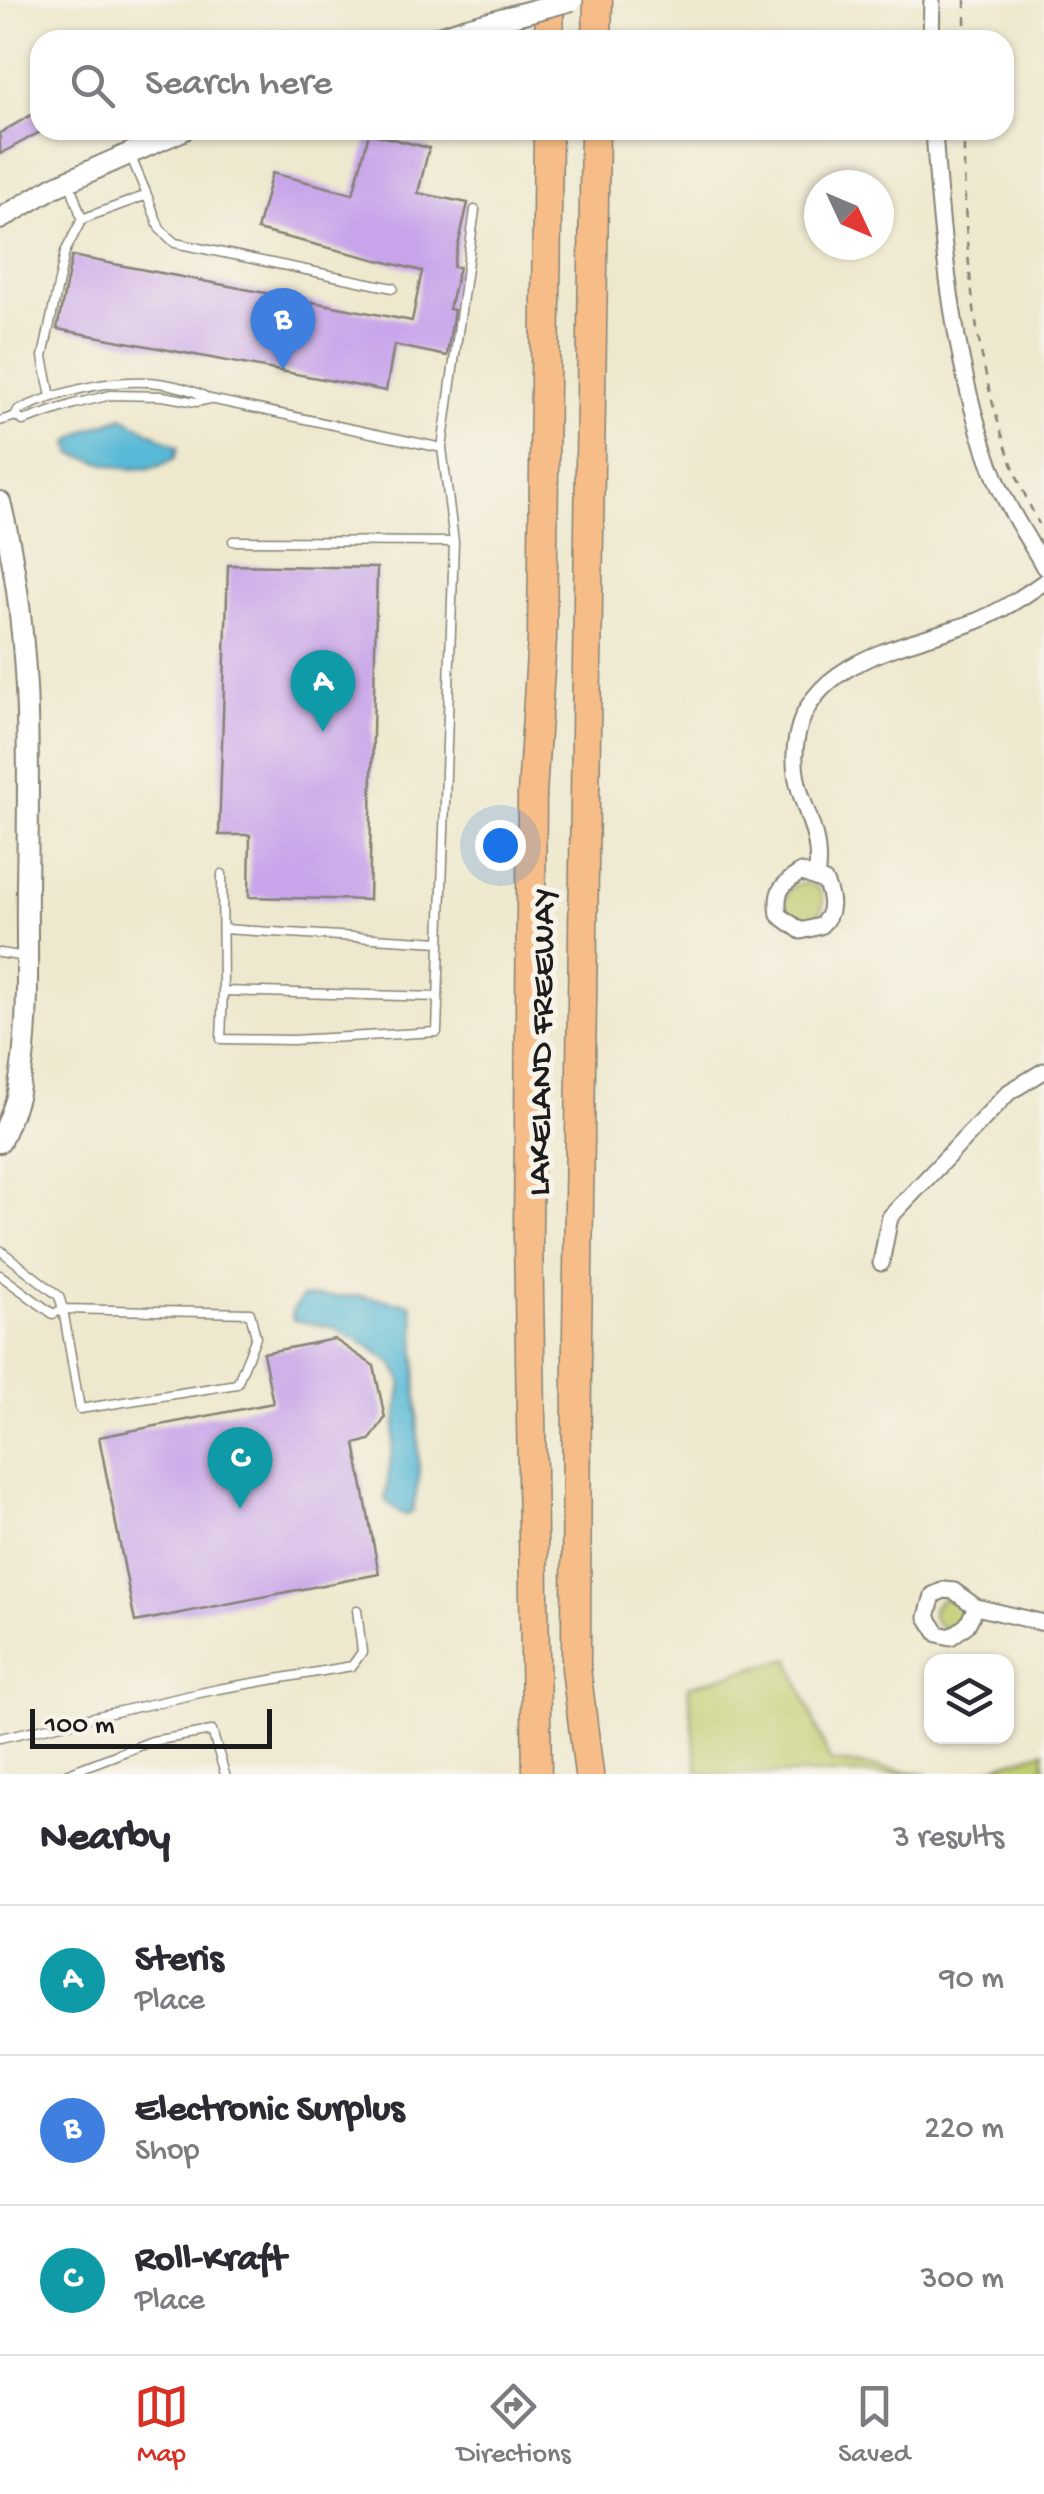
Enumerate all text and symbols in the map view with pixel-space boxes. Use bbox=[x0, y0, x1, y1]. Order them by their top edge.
search box bbox=[30, 30, 1014, 140]
icon: search bbox=[65, 58, 120, 113]
text: Search here bbox=[145, 63, 332, 107]
north arrow bbox=[804, 170, 894, 260]
pin: B bbox=[250, 288, 316, 370]
pin: A bbox=[290, 650, 356, 732]
your location bbox=[475, 820, 526, 871]
street label: LAKELAND FREEWAY bbox=[521, 887, 567, 1197]
pin: C bbox=[208, 1426, 272, 1509]
map controls bbox=[924, 1654, 1014, 1744]
button: layers bbox=[924, 1654, 1014, 1744]
scale bar bbox=[30, 1704, 272, 1748]
text: 100 m bbox=[45, 1710, 115, 1743]
text: Nearby bbox=[40, 1815, 170, 1864]
text: 3 results bbox=[893, 1820, 1004, 1858]
text: Steris bbox=[135, 1939, 223, 1983]
text: A bbox=[63, 1961, 82, 1999]
text: 90 m bbox=[940, 1961, 1004, 1999]
text: Place bbox=[135, 1983, 205, 2021]
text: Electronic Surplus bbox=[135, 2089, 404, 2133]
text: B bbox=[64, 2111, 81, 2149]
text: 220 m bbox=[924, 2111, 1004, 2149]
text: Shop bbox=[135, 2133, 199, 2171]
text: Roll-Kraft bbox=[135, 2239, 286, 2283]
text: C bbox=[64, 2261, 81, 2299]
text: 300 m bbox=[921, 2261, 1004, 2299]
text: Place bbox=[135, 2283, 205, 2321]
tab: Map bbox=[134, 2379, 189, 2472]
tab: Directions bbox=[457, 2379, 571, 2472]
tab: Saved bbox=[838, 2379, 910, 2472]

